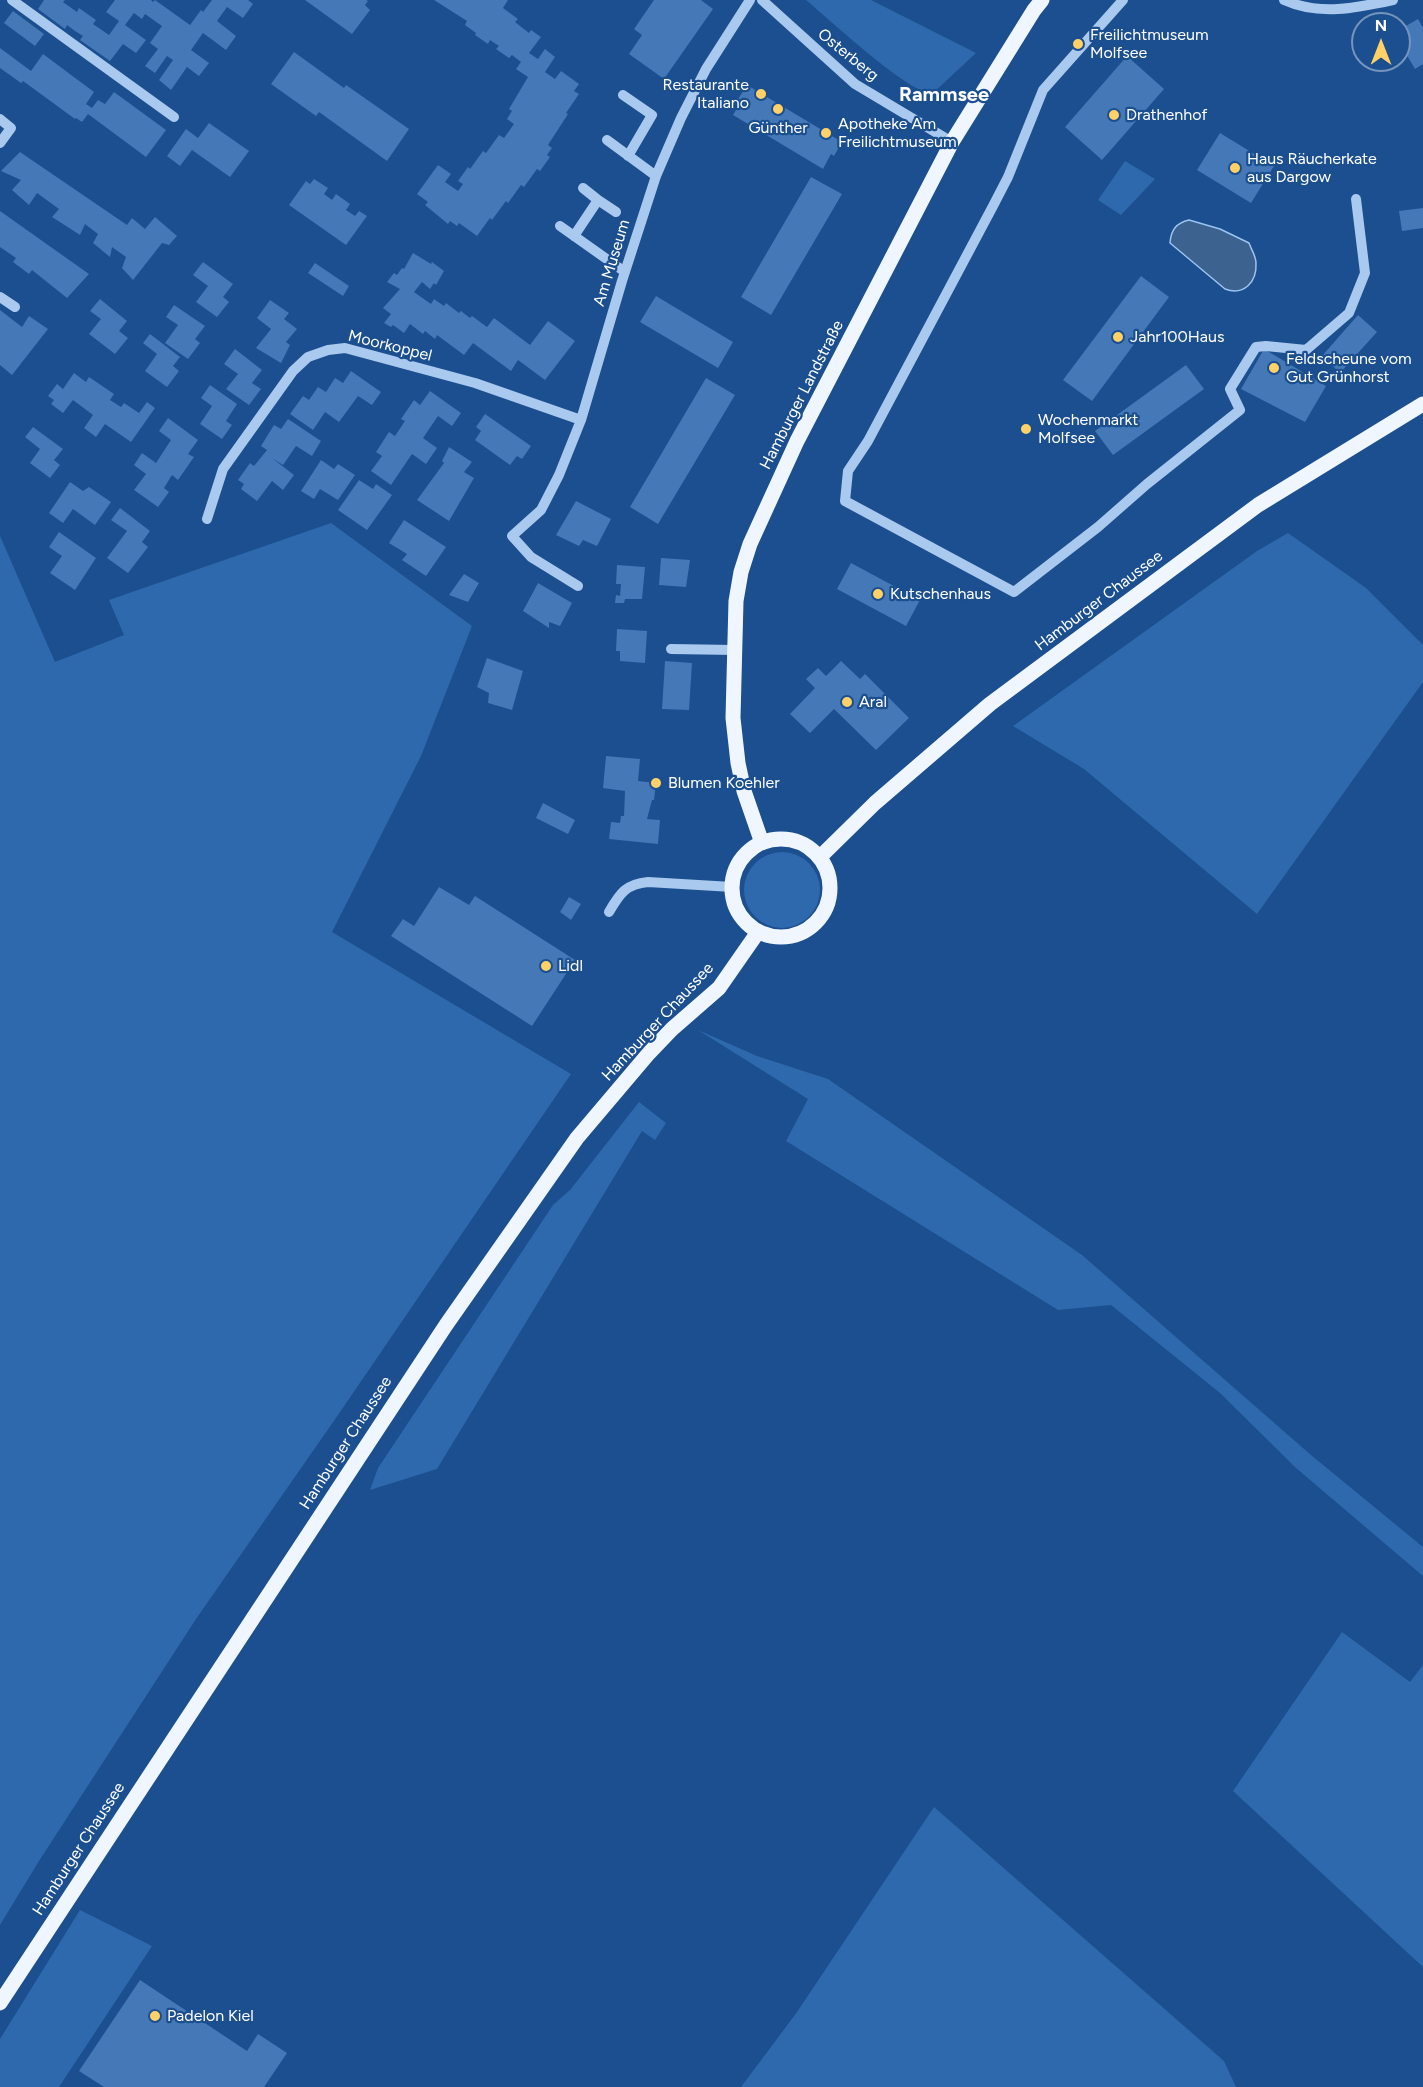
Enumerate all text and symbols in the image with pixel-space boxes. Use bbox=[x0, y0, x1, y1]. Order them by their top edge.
north arrow bbox=[1351, 12, 1411, 72]
text: N bbox=[1375, 16, 1387, 35]
street label: Osterberg bbox=[814, 25, 882, 85]
place label: Freilichtmuseum Molfsee bbox=[1090, 25, 1209, 63]
marker: Freilichtmuseum Molfsee bbox=[1071, 37, 1085, 51]
place label: Restaurante Italiano bbox=[662, 75, 749, 113]
district label: Rammsee bbox=[899, 83, 989, 107]
marker: Restaurante Italiano bbox=[754, 87, 768, 101]
marker: Günther bbox=[771, 102, 785, 116]
place label: Drathenhof bbox=[1126, 105, 1207, 125]
marker: Drathenhof bbox=[1107, 108, 1121, 122]
place label: Apotheke Am Freilichtmuseum bbox=[838, 114, 957, 152]
place label: Günther bbox=[748, 118, 808, 138]
marker: Apotheke Am Freilichtmuseum bbox=[819, 126, 833, 140]
place label: Haus Räucherkate aus Dargow bbox=[1247, 149, 1377, 187]
marker: Haus Räucherkate aus Dargow bbox=[1228, 161, 1242, 175]
street label: Am Museum bbox=[590, 217, 634, 309]
street label: Hamburger Landstraße bbox=[756, 317, 848, 473]
street label: Moorkoppel bbox=[346, 326, 434, 366]
place label: Jahr100Haus bbox=[1130, 327, 1224, 347]
marker: Jahr100Haus bbox=[1111, 330, 1125, 344]
place label: Feldscheune vom Gut Grünhorst bbox=[1286, 349, 1412, 387]
marker: Feldscheune vom Gut Grünhorst bbox=[1267, 361, 1281, 375]
place label: Wochenmarkt Molfsee bbox=[1038, 410, 1138, 448]
marker: Wochenmarkt Molfsee bbox=[1019, 422, 1033, 436]
street label: Hamburger Chaussee bbox=[1031, 547, 1167, 655]
place label: Kutschenhaus bbox=[890, 584, 991, 604]
marker: Kutschenhaus bbox=[871, 587, 885, 601]
place label: Aral bbox=[859, 692, 887, 712]
marker: Aral bbox=[840, 695, 854, 709]
place label: Blumen Koehler bbox=[668, 773, 780, 793]
marker: Blumen Koehler bbox=[649, 776, 663, 790]
place label: Lidl bbox=[558, 956, 583, 976]
marker: Lidl bbox=[539, 959, 553, 973]
street label: Hamburger Chaussee bbox=[598, 959, 718, 1085]
street label: Hamburger Chaussee bbox=[296, 1373, 396, 1513]
street label: Hamburger Chaussee bbox=[29, 1779, 129, 1919]
place label: Padelon Kiel bbox=[167, 2006, 254, 2026]
marker: Padelon Kiel bbox=[148, 2009, 162, 2023]

